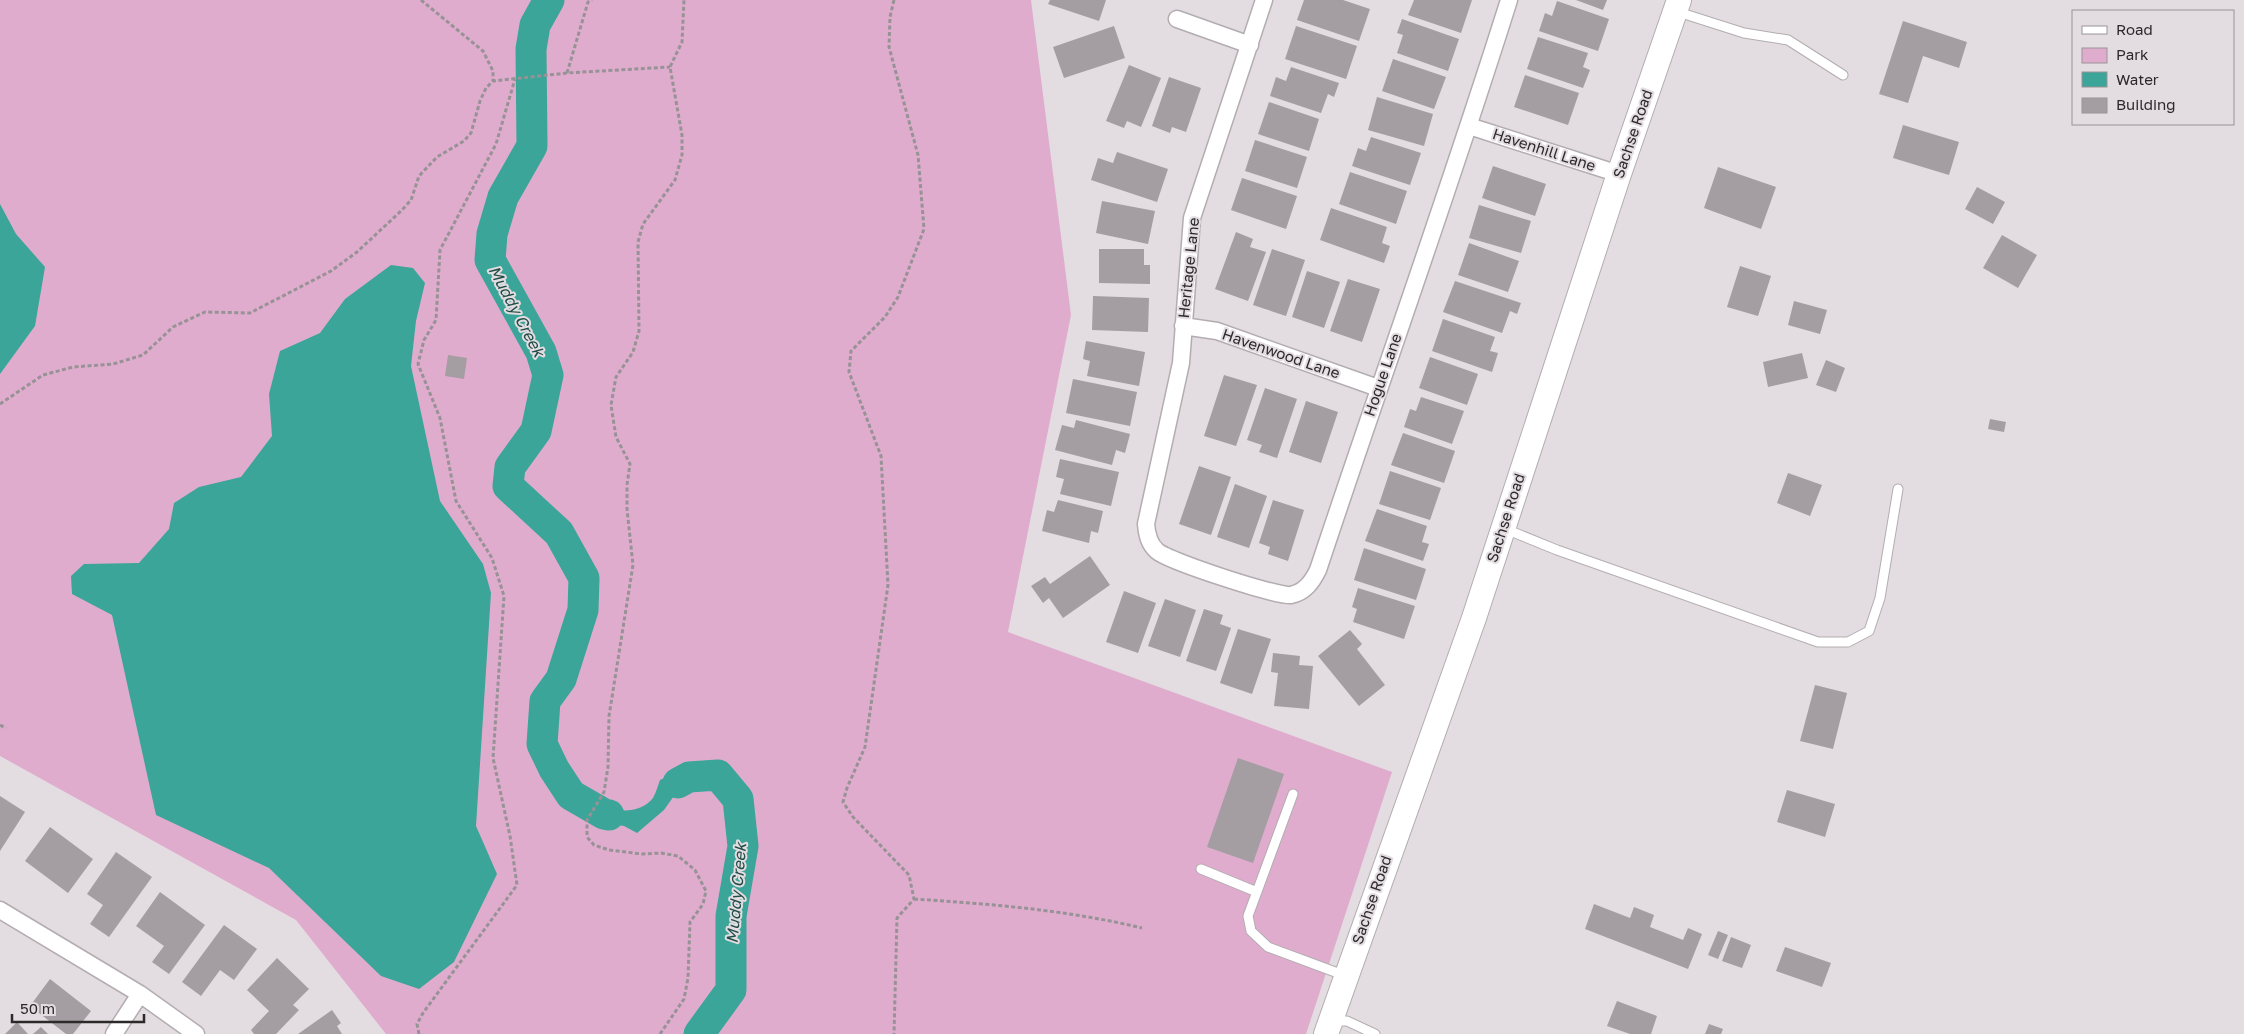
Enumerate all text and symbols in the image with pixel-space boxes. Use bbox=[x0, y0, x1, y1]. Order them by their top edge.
legend bbox=[2072, 10, 2234, 125]
text: Road bbox=[2116, 20, 2153, 38]
text: Park bbox=[2116, 45, 2149, 63]
text: Water bbox=[2116, 70, 2159, 88]
street label: Sachse Road bbox=[1608, 87, 1656, 180]
text: Building bbox=[2116, 95, 2176, 113]
street label: Havenhill Lane bbox=[1491, 124, 1598, 174]
street label: Heritage Lane bbox=[1174, 216, 1202, 319]
water label: Muddy Creek bbox=[485, 262, 550, 362]
street label: Havenwood Lane bbox=[1220, 324, 1343, 382]
street label: Hogue Lane bbox=[1360, 331, 1405, 418]
street label: Sachse Road bbox=[1482, 471, 1528, 565]
water label: Muddy Creek bbox=[722, 840, 751, 944]
street label: Sachse Road bbox=[1347, 853, 1395, 946]
scale bar bbox=[12, 992, 145, 1024]
text: 50 m bbox=[20, 999, 55, 1017]

